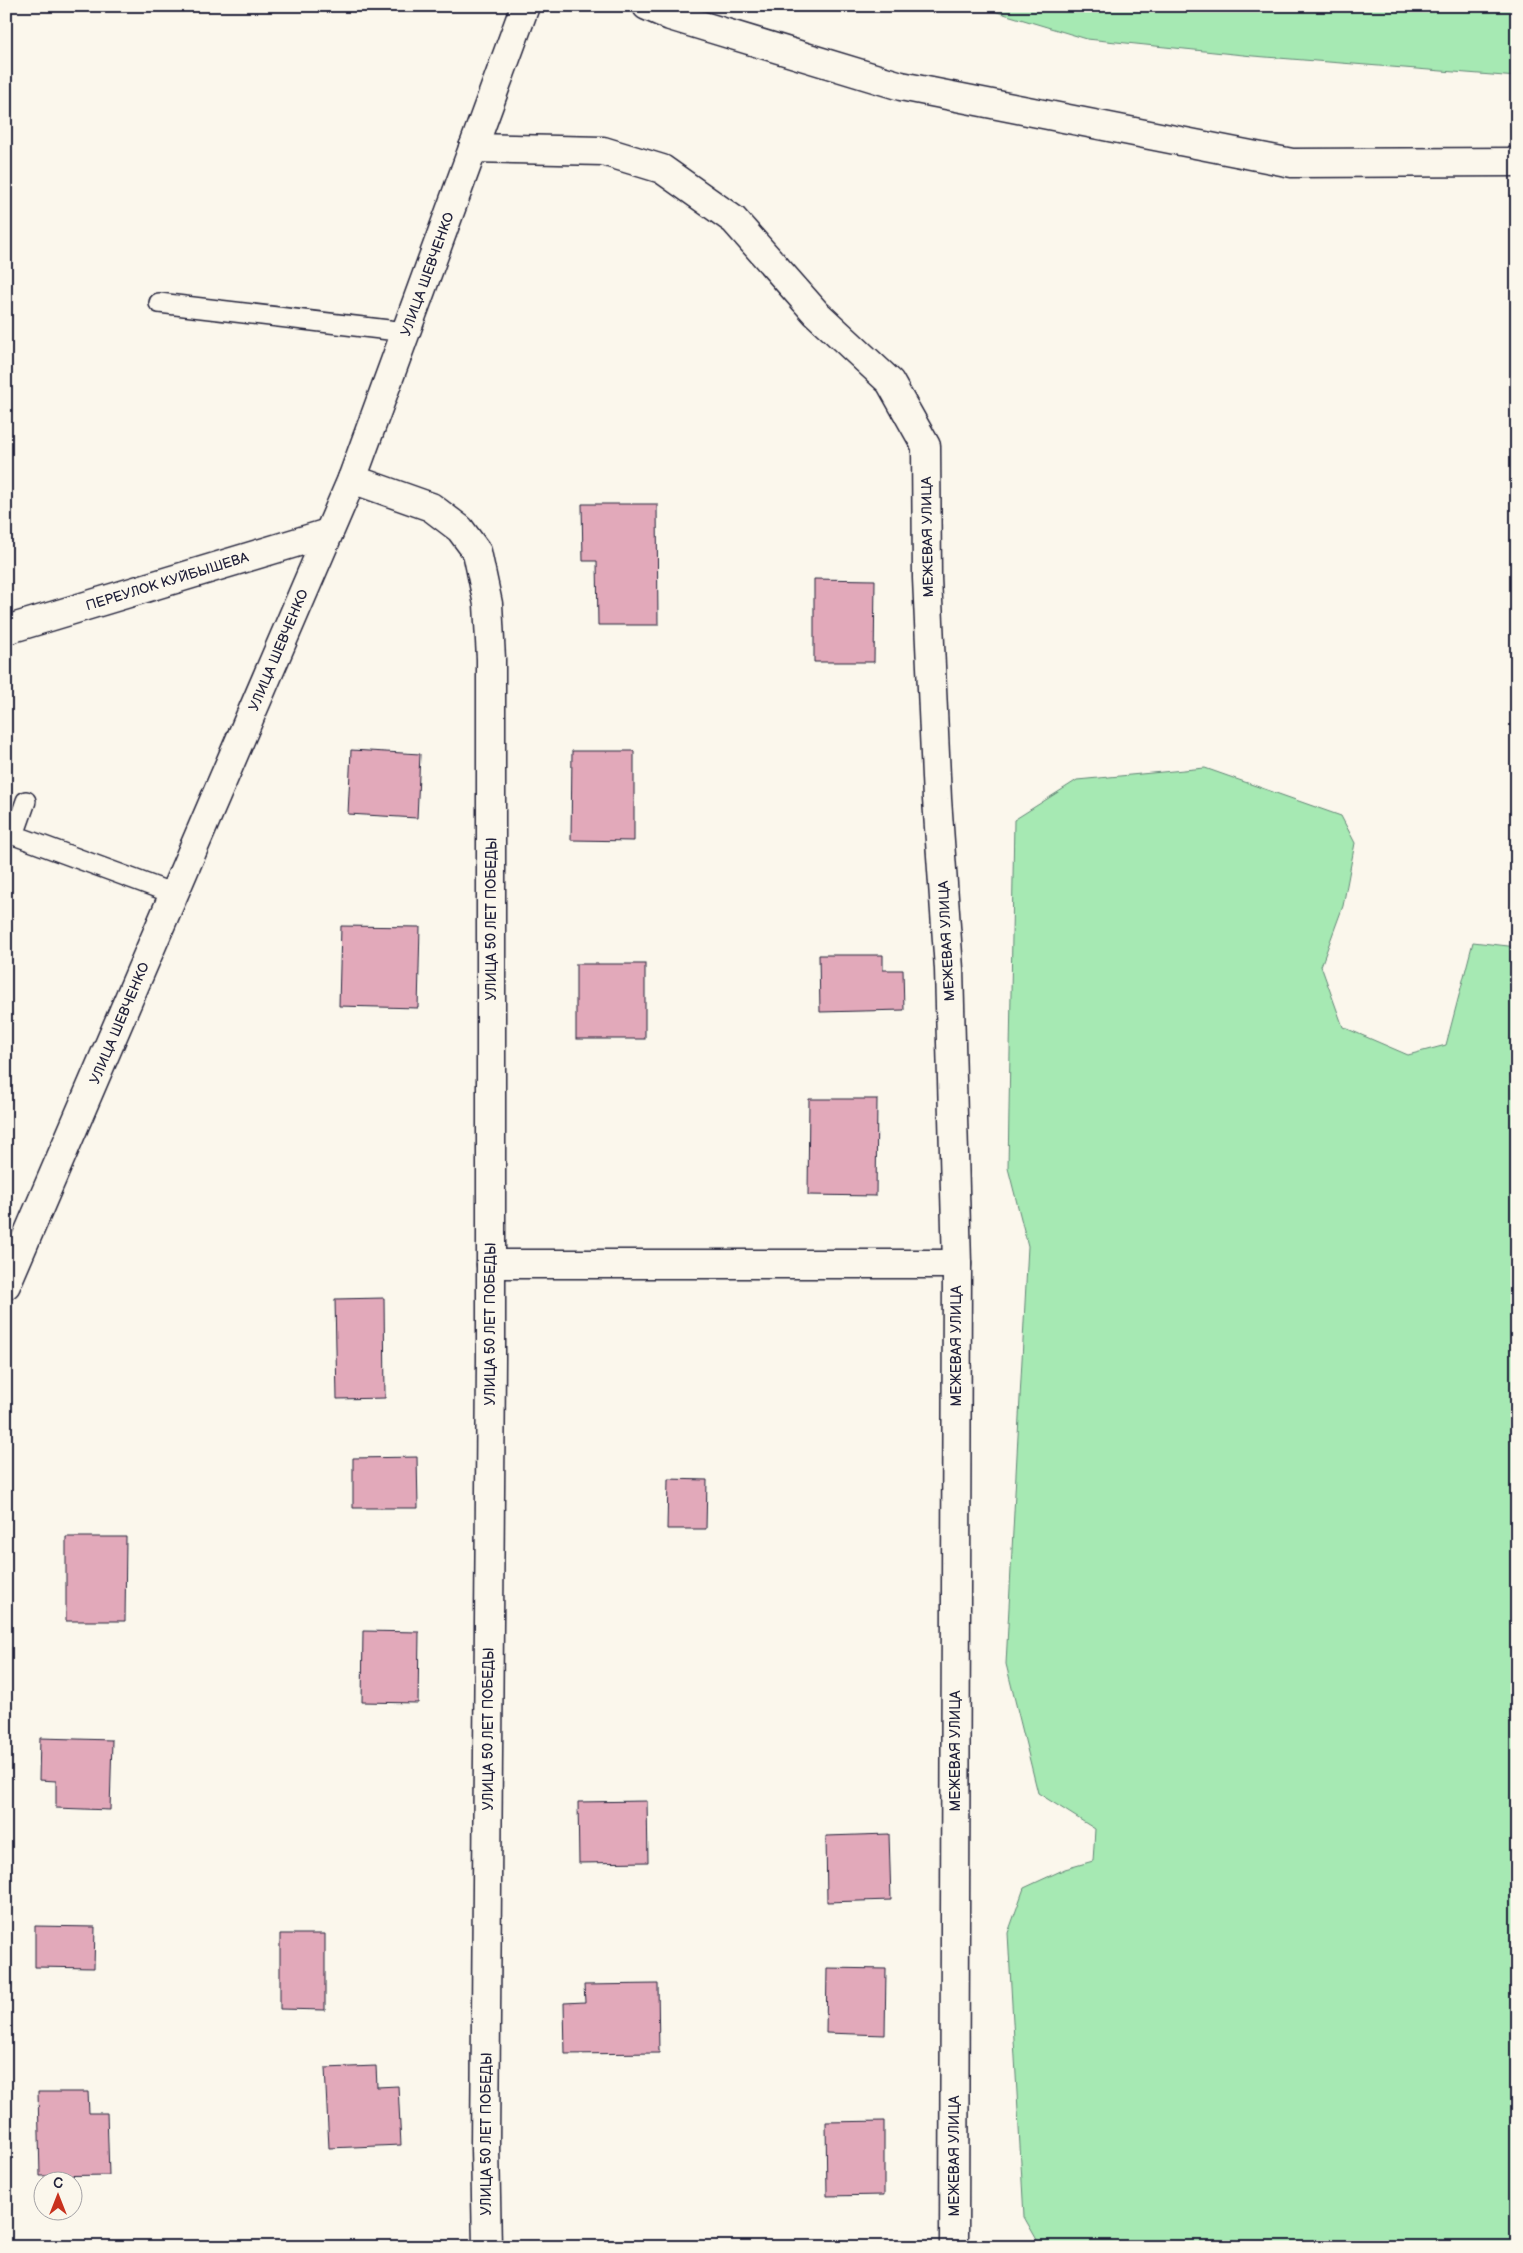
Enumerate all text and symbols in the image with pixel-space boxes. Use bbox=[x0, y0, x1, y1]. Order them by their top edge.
street label: УЛИЦА ШЕВЧЕНКО bbox=[397, 210, 458, 338]
street label: МЕЖЕВАЯ УЛИЦА bbox=[918, 476, 937, 598]
street label: ПЕРЕУЛОК КУЙБЫШЕВА bbox=[84, 548, 251, 614]
street label: УЛИЦА ШЕВЧЕНКО bbox=[245, 587, 312, 714]
street label: УЛИЦА 50 ЛЕТ ПОБЕДЫ bbox=[483, 837, 500, 1001]
street label: МЕЖЕВАЯ УЛИЦА bbox=[935, 880, 958, 1002]
street label: УЛИЦА ШЕВЧЕНКО bbox=[86, 960, 153, 1087]
street label: УЛИЦА 50 ЛЕТ ПОБЕДЫ bbox=[482, 1242, 499, 1406]
street label: МЕЖЕВАЯ УЛИЦА bbox=[948, 1285, 965, 1406]
street label: УЛИЦА 50 ЛЕТ ПОБЕДЫ bbox=[480, 1647, 497, 1811]
street label: МЕЖЕВАЯ УЛИЦА bbox=[947, 1690, 964, 1811]
street label: УЛИЦА 50 ЛЕТ ПОБЕДЫ bbox=[478, 2052, 495, 2216]
street label: МЕЖЕВАЯ УЛИЦА bbox=[946, 2095, 963, 2216]
north arrow bbox=[32, 2170, 82, 2220]
text: С bbox=[53, 2175, 63, 2192]

